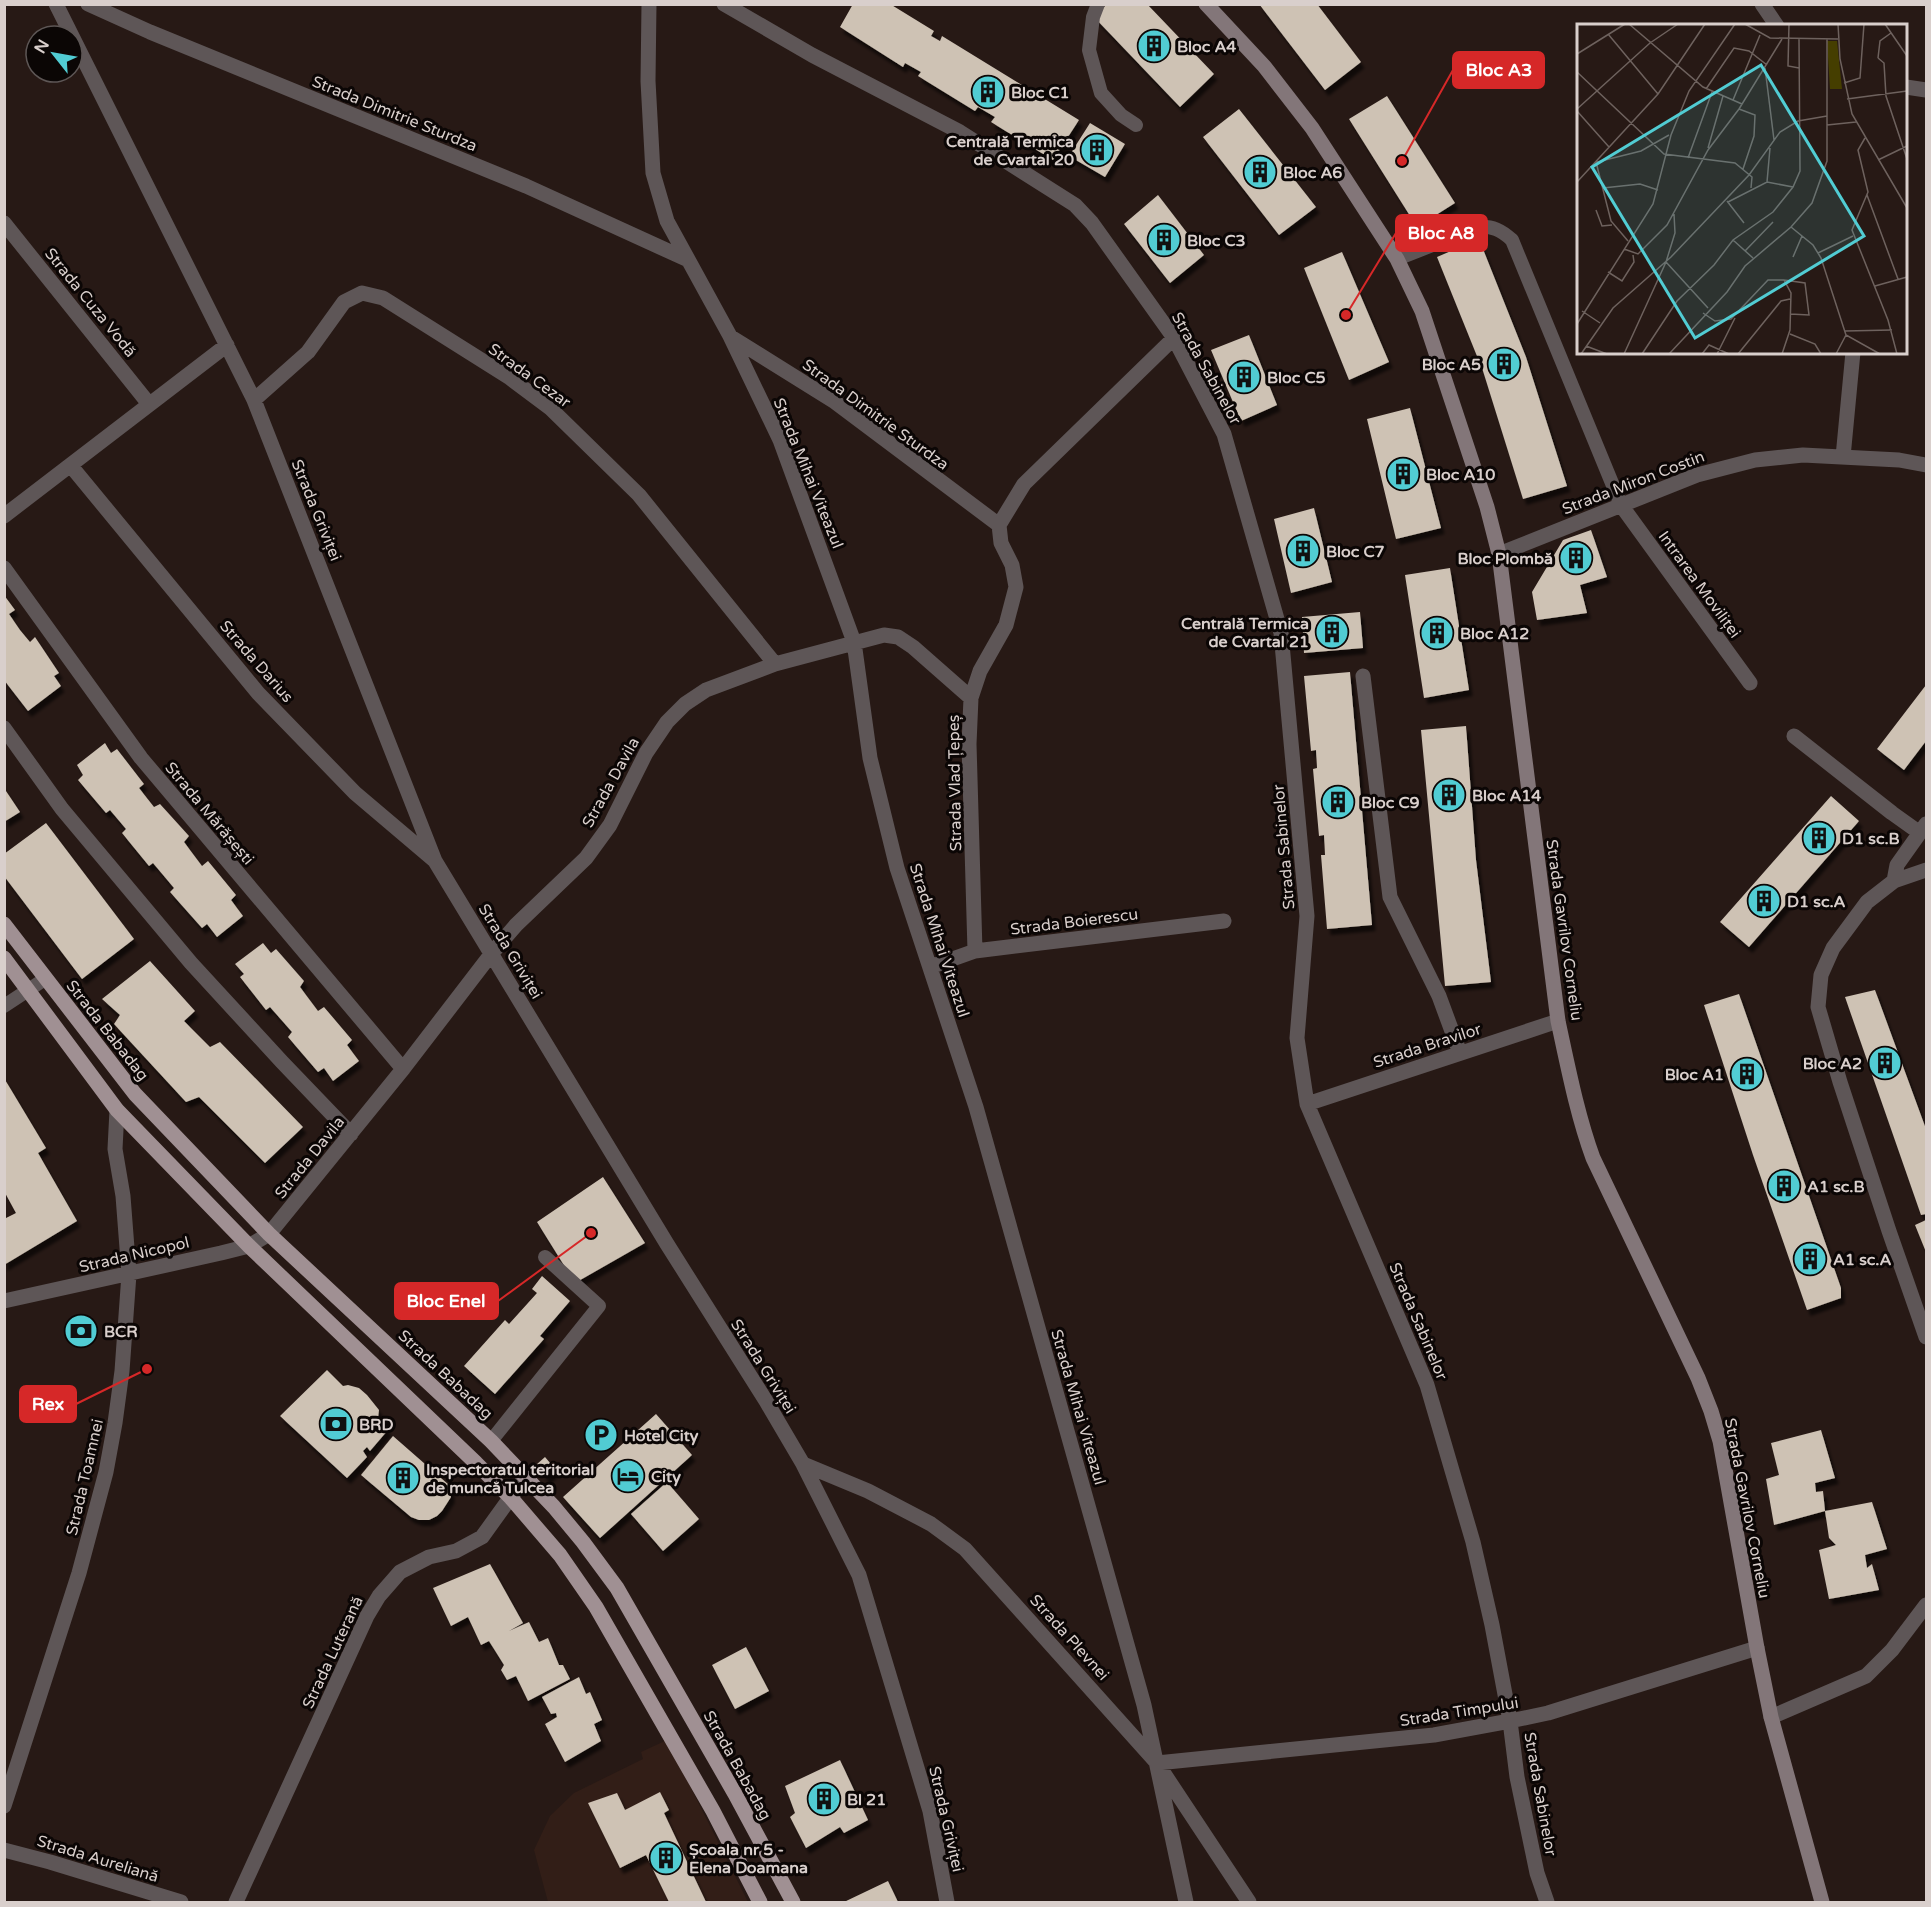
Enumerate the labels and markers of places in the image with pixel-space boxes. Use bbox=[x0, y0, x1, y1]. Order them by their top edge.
building icon: Bloc A4 bbox=[1136, 28, 1172, 64]
place label: Bloc A4 bbox=[1177, 37, 1236, 57]
callout: Bloc A3 bbox=[1453, 52, 1544, 88]
building icon: Bloc C1 bbox=[970, 74, 1006, 110]
place label: Bloc C1 bbox=[1011, 83, 1070, 103]
place label: Centrală Termica de Cvartal 20 bbox=[946, 132, 1074, 170]
building icon: Centrală Termica de Cvartal 20 bbox=[1079, 132, 1115, 168]
building icon: Bloc A6 bbox=[1242, 154, 1278, 190]
place label: Bloc A6 bbox=[1283, 163, 1342, 183]
callout: Bloc A8 bbox=[1396, 215, 1487, 251]
building icon: Bloc C3 bbox=[1146, 222, 1182, 258]
place label: Bloc C3 bbox=[1187, 231, 1246, 251]
building icon: Bloc A5 bbox=[1486, 346, 1522, 382]
place label: Bloc A5 bbox=[1422, 355, 1481, 375]
building icon: Bloc C5 bbox=[1226, 359, 1262, 395]
place label: Bloc C5 bbox=[1267, 368, 1326, 388]
building icon: Bloc A10 bbox=[1385, 456, 1421, 492]
place label: Bloc A10 bbox=[1426, 465, 1495, 485]
building icon: Bloc C7 bbox=[1285, 533, 1321, 569]
building icon: Bloc Plombă bbox=[1558, 540, 1594, 576]
place label: Bloc C7 bbox=[1326, 542, 1385, 562]
place label: Bloc Plombă bbox=[1457, 549, 1553, 569]
place label: Centrală Termica de Cvartal 21 bbox=[1181, 614, 1309, 652]
building icon: Centrală Termica de Cvartal 21 bbox=[1314, 614, 1350, 650]
building icon: Bloc A12 bbox=[1419, 615, 1455, 651]
place label: Bloc A12 bbox=[1460, 624, 1529, 644]
building icon: Bloc A14 bbox=[1431, 777, 1467, 813]
building icon: Bloc C9 bbox=[1320, 784, 1356, 820]
place label: Bloc A14 bbox=[1472, 786, 1541, 806]
place label: Bloc C9 bbox=[1361, 793, 1420, 813]
building icon: D1 sc.B bbox=[1801, 820, 1837, 856]
place label: D1 sc.B bbox=[1842, 829, 1900, 849]
building icon: D1 sc.A bbox=[1746, 883, 1782, 919]
place label: D1 sc.A bbox=[1787, 892, 1846, 912]
building icon: Bloc A2 bbox=[1867, 1045, 1903, 1081]
place label: Bloc A2 bbox=[1803, 1054, 1862, 1074]
building icon: Bloc A1 bbox=[1729, 1056, 1765, 1092]
place label: Bloc A1 bbox=[1665, 1065, 1724, 1085]
building icon: A1 sc.B bbox=[1766, 1168, 1802, 1204]
place label: A1 sc.B bbox=[1807, 1177, 1865, 1197]
building icon: A1 sc.A bbox=[1792, 1241, 1828, 1277]
place label: A1 sc.A bbox=[1833, 1250, 1892, 1270]
callout: Bloc Enel bbox=[395, 1283, 498, 1319]
bank icon: BCR bbox=[63, 1313, 99, 1349]
place label: BCR bbox=[104, 1322, 138, 1342]
callout: Rex bbox=[20, 1386, 76, 1422]
bank icon: BRD bbox=[318, 1406, 354, 1442]
place label: BRD bbox=[359, 1415, 394, 1435]
parking icon: Hotel City bbox=[583, 1417, 619, 1453]
place label: Hotel City bbox=[624, 1426, 699, 1446]
hotel icon: City bbox=[610, 1458, 646, 1494]
building icon: Inspectoratul teritorial de muncă Tulcea bbox=[385, 1460, 421, 1496]
place label: Inspectoratul teritorial de muncă Tulcea bbox=[426, 1460, 594, 1498]
place label: City bbox=[651, 1467, 681, 1487]
building icon: Bl 21 bbox=[806, 1781, 842, 1817]
place label: Bl 21 bbox=[847, 1790, 886, 1810]
building icon: Școala nr 5 - Elena Doamana bbox=[648, 1840, 684, 1876]
place label: Școala nr 5 - Elena Doamana bbox=[689, 1840, 808, 1878]

